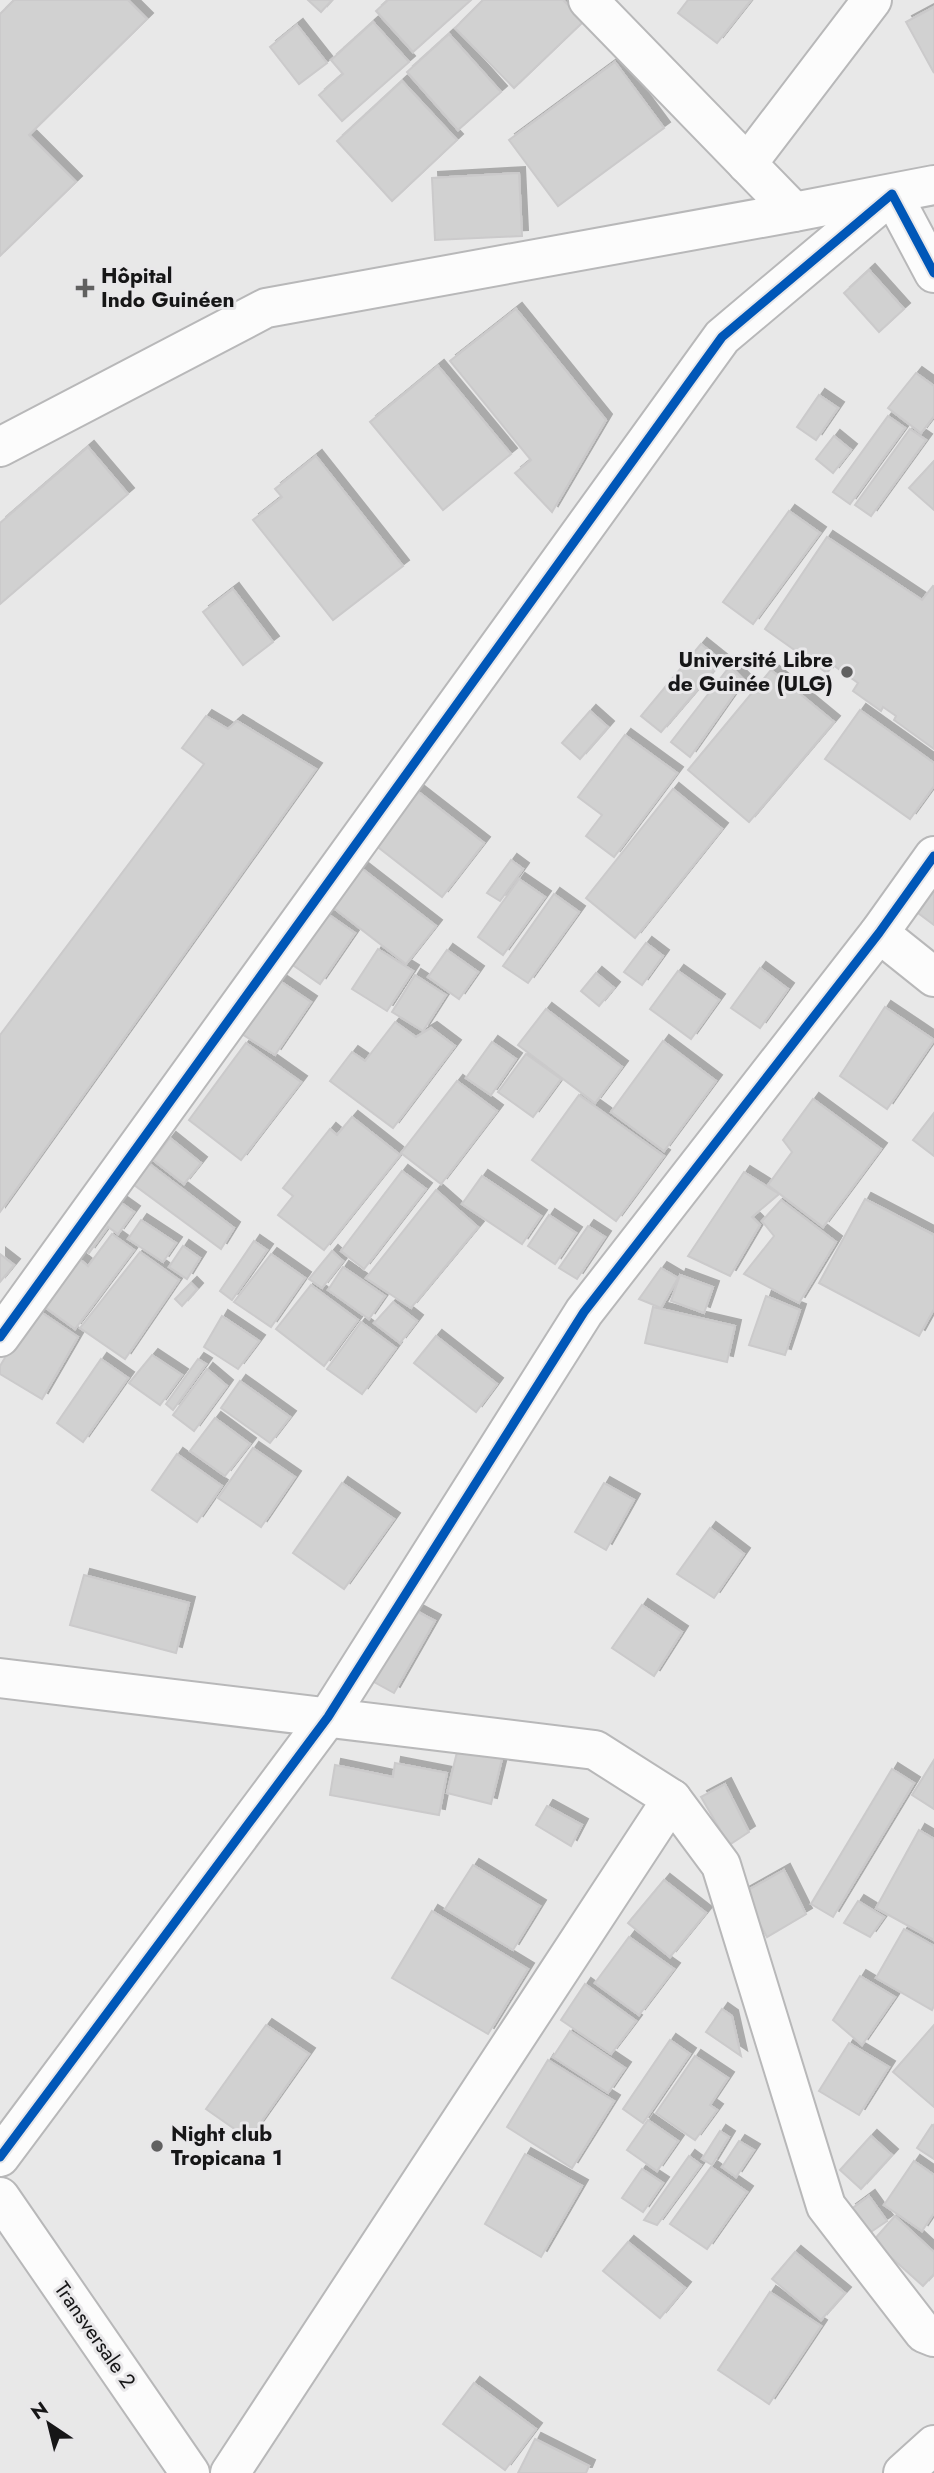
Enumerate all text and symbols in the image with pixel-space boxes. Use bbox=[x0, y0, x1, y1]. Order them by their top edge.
place label: Hôpital Indo Guinéen bbox=[101, 261, 235, 315]
marker: Hôpital Indo Guinéen bbox=[75, 278, 95, 298]
place label: Université Libre de Guinée (ULG) bbox=[668, 645, 833, 699]
marker: Université Libre de Guinée (ULG) bbox=[839, 664, 855, 680]
place label: Night club Tropicana 1 bbox=[171, 2119, 283, 2173]
marker: Night club Tropicana 1 bbox=[149, 2138, 165, 2154]
street label: Transversale 2 bbox=[47, 2276, 143, 2394]
north arrow bbox=[14, 2389, 84, 2459]
text: N bbox=[26, 2395, 53, 2426]

